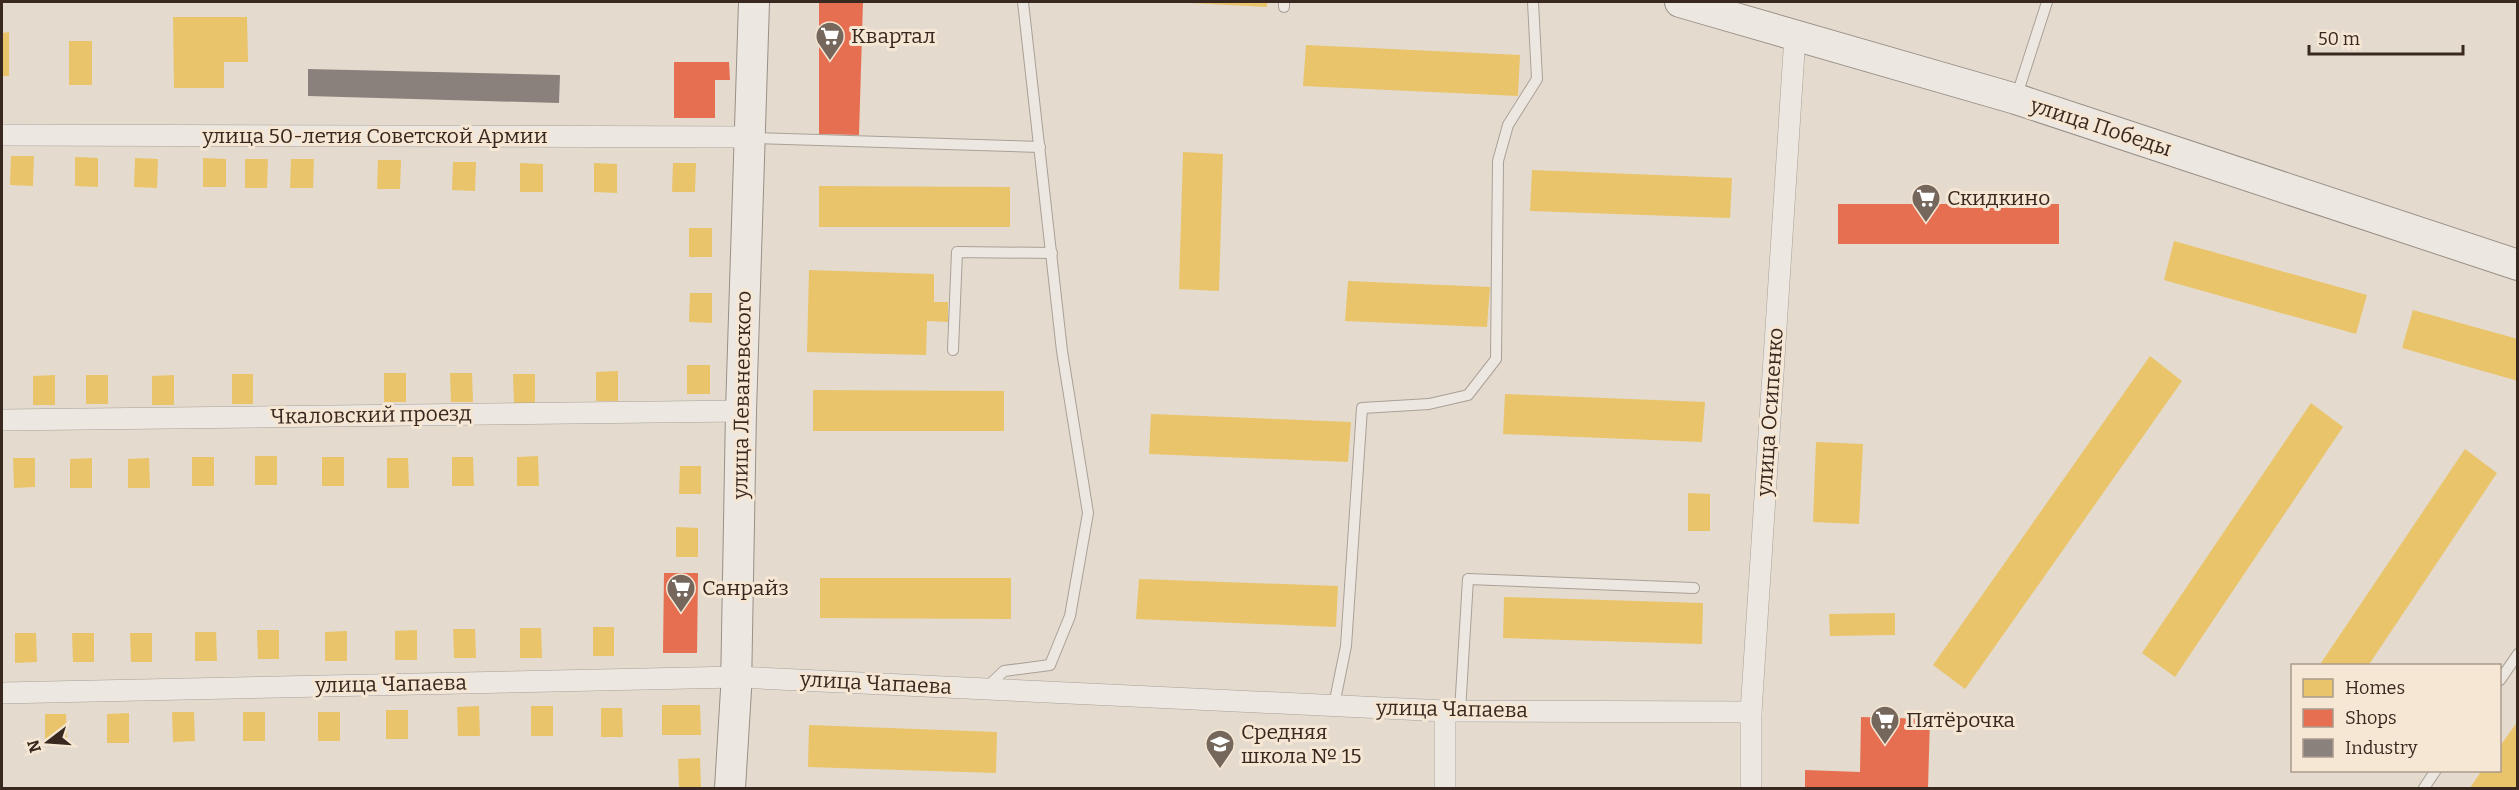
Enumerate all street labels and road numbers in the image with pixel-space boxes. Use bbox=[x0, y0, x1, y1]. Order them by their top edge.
street label: улица Победы bbox=[2026, 92, 2175, 162]
street label: улица 50-летия Советской Армии bbox=[201, 123, 548, 149]
street label: улица Леваневского bbox=[727, 291, 757, 500]
street label: улица Осипенко bbox=[1751, 327, 1789, 498]
street label: Чкаловский проезд bbox=[270, 400, 472, 430]
street label: улица Чапаева bbox=[798, 666, 953, 700]
street label: улица Чапаева bbox=[314, 670, 468, 698]
street label: улица Чапаева bbox=[1375, 695, 1529, 723]

